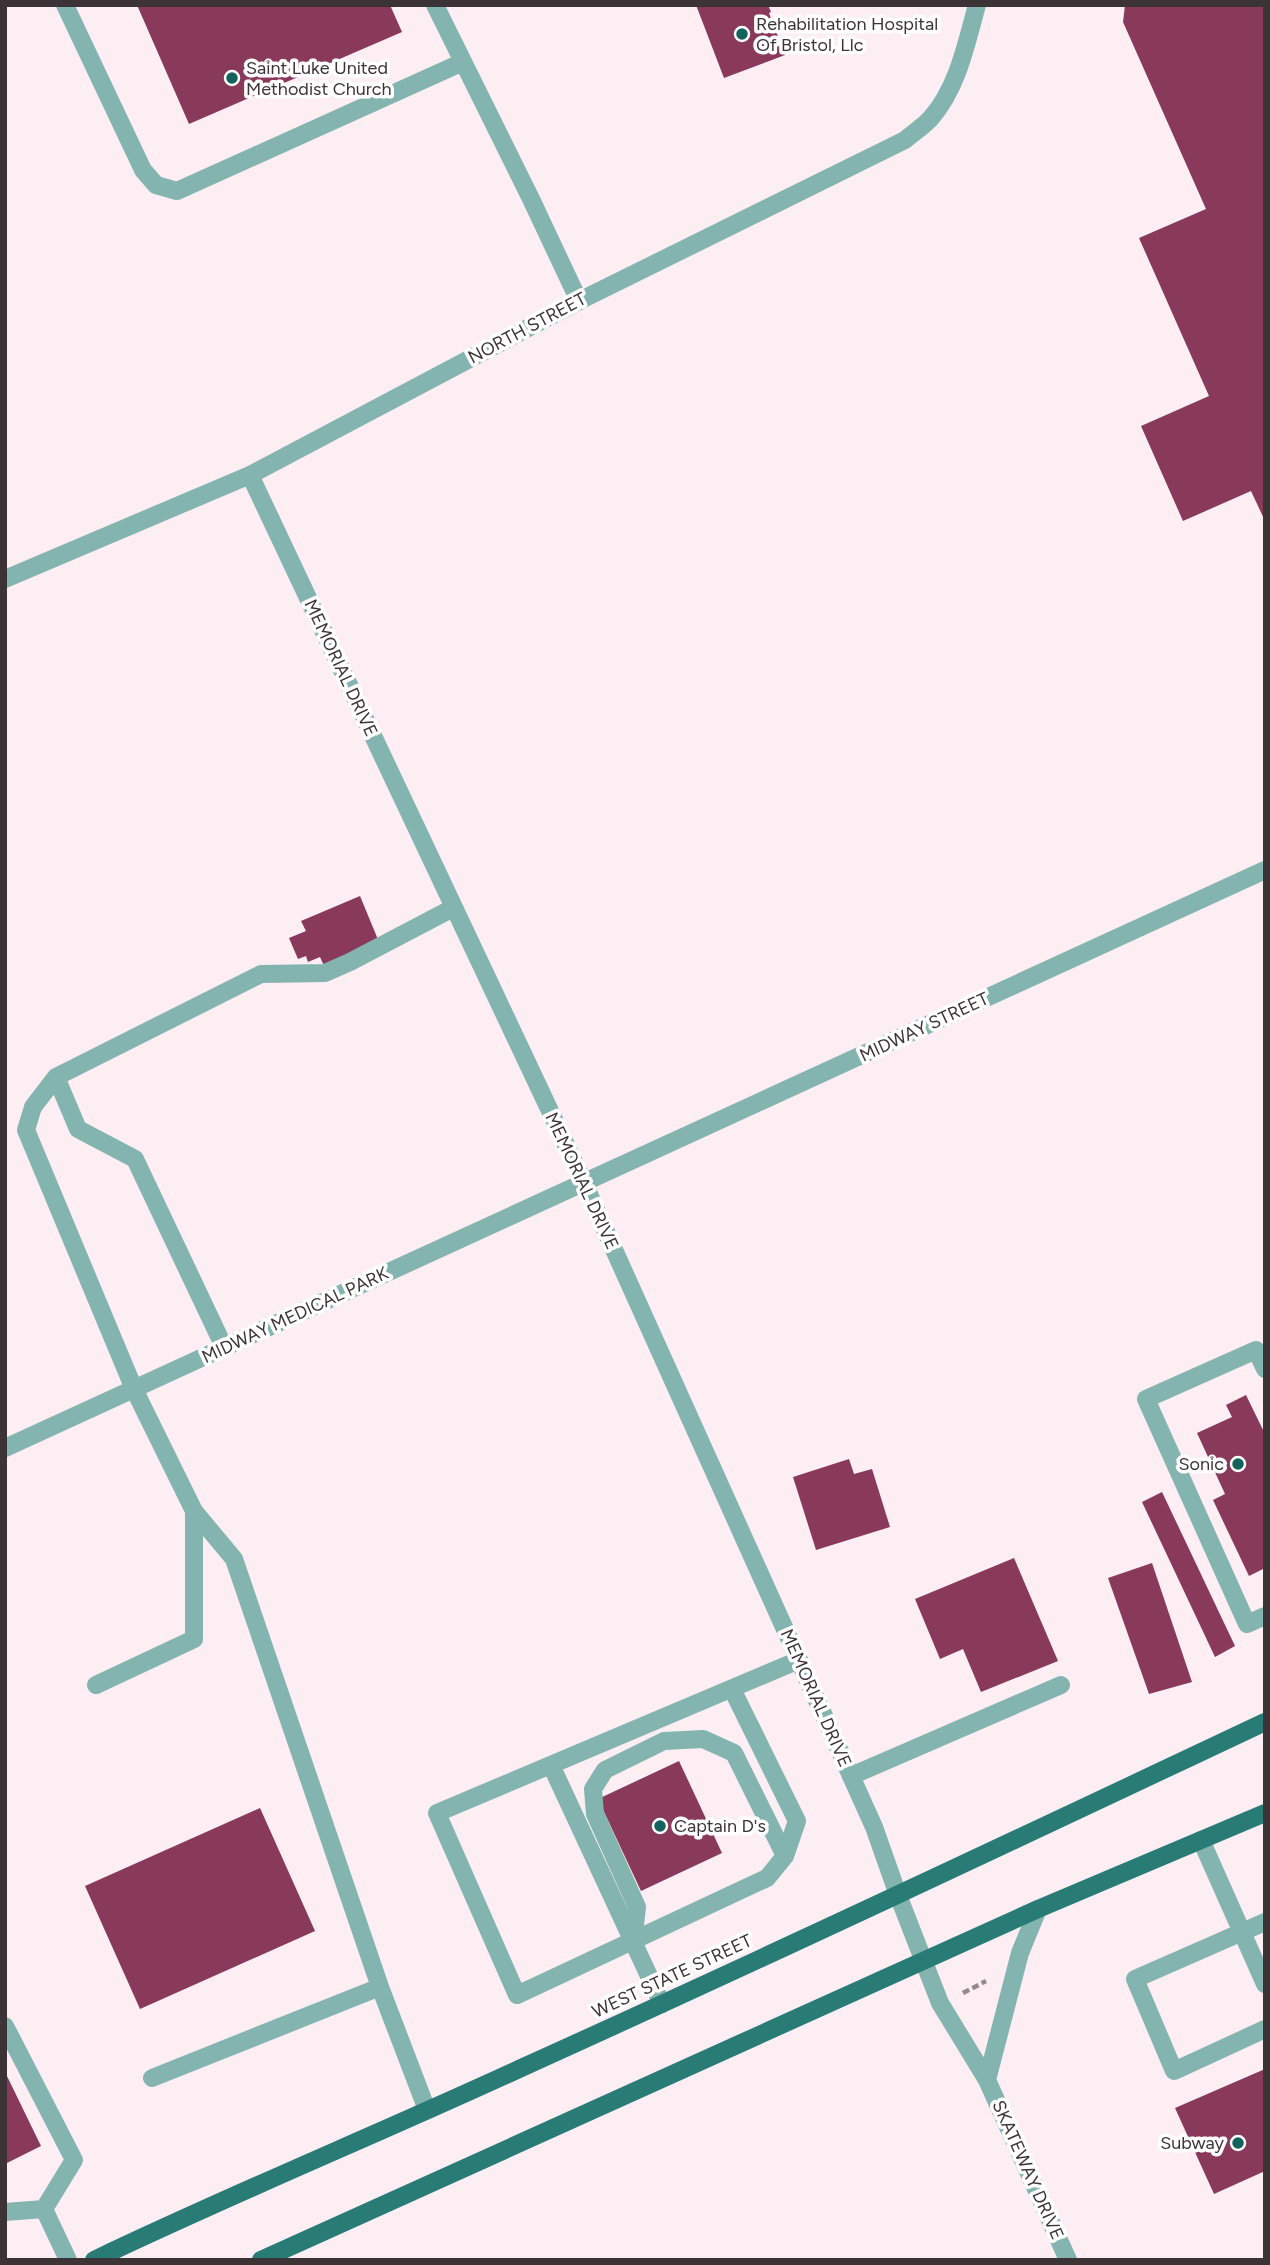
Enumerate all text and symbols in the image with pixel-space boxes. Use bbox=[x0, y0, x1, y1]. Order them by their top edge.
place label: Rehabilitation Hospital Of Bristol, Llc bbox=[756, 13, 938, 56]
marker: Rehabilitation Hospital Of Bristol, Llc bbox=[734, 26, 750, 42]
place label: Saint Luke United Methodist Church bbox=[246, 57, 392, 100]
marker: Saint Luke United Methodist Church bbox=[224, 70, 240, 86]
street label: NORTH STREET bbox=[464, 288, 590, 368]
street label: MEMORIAL DRIVE bbox=[300, 596, 382, 740]
street label: MIDWAY STREET bbox=[856, 987, 992, 1067]
street label: MEMORIAL DRIVE bbox=[541, 1109, 623, 1253]
street label: MIDWAY MEDICAL PARK bbox=[198, 1262, 392, 1368]
place label: Sonic bbox=[1179, 1453, 1224, 1475]
marker: Sonic bbox=[1230, 1456, 1246, 1472]
street label: MEMORIAL DRIVE bbox=[776, 1626, 856, 1770]
place label: Captain D's bbox=[674, 1815, 766, 1837]
marker: Captain D's bbox=[652, 1818, 668, 1834]
street label: WEST STATE STREET bbox=[589, 1929, 755, 2023]
street label: SKATEWAY DRIVE bbox=[987, 2097, 1069, 2243]
place label: Subway bbox=[1160, 2132, 1225, 2154]
marker: Subway bbox=[1230, 2135, 1246, 2151]

